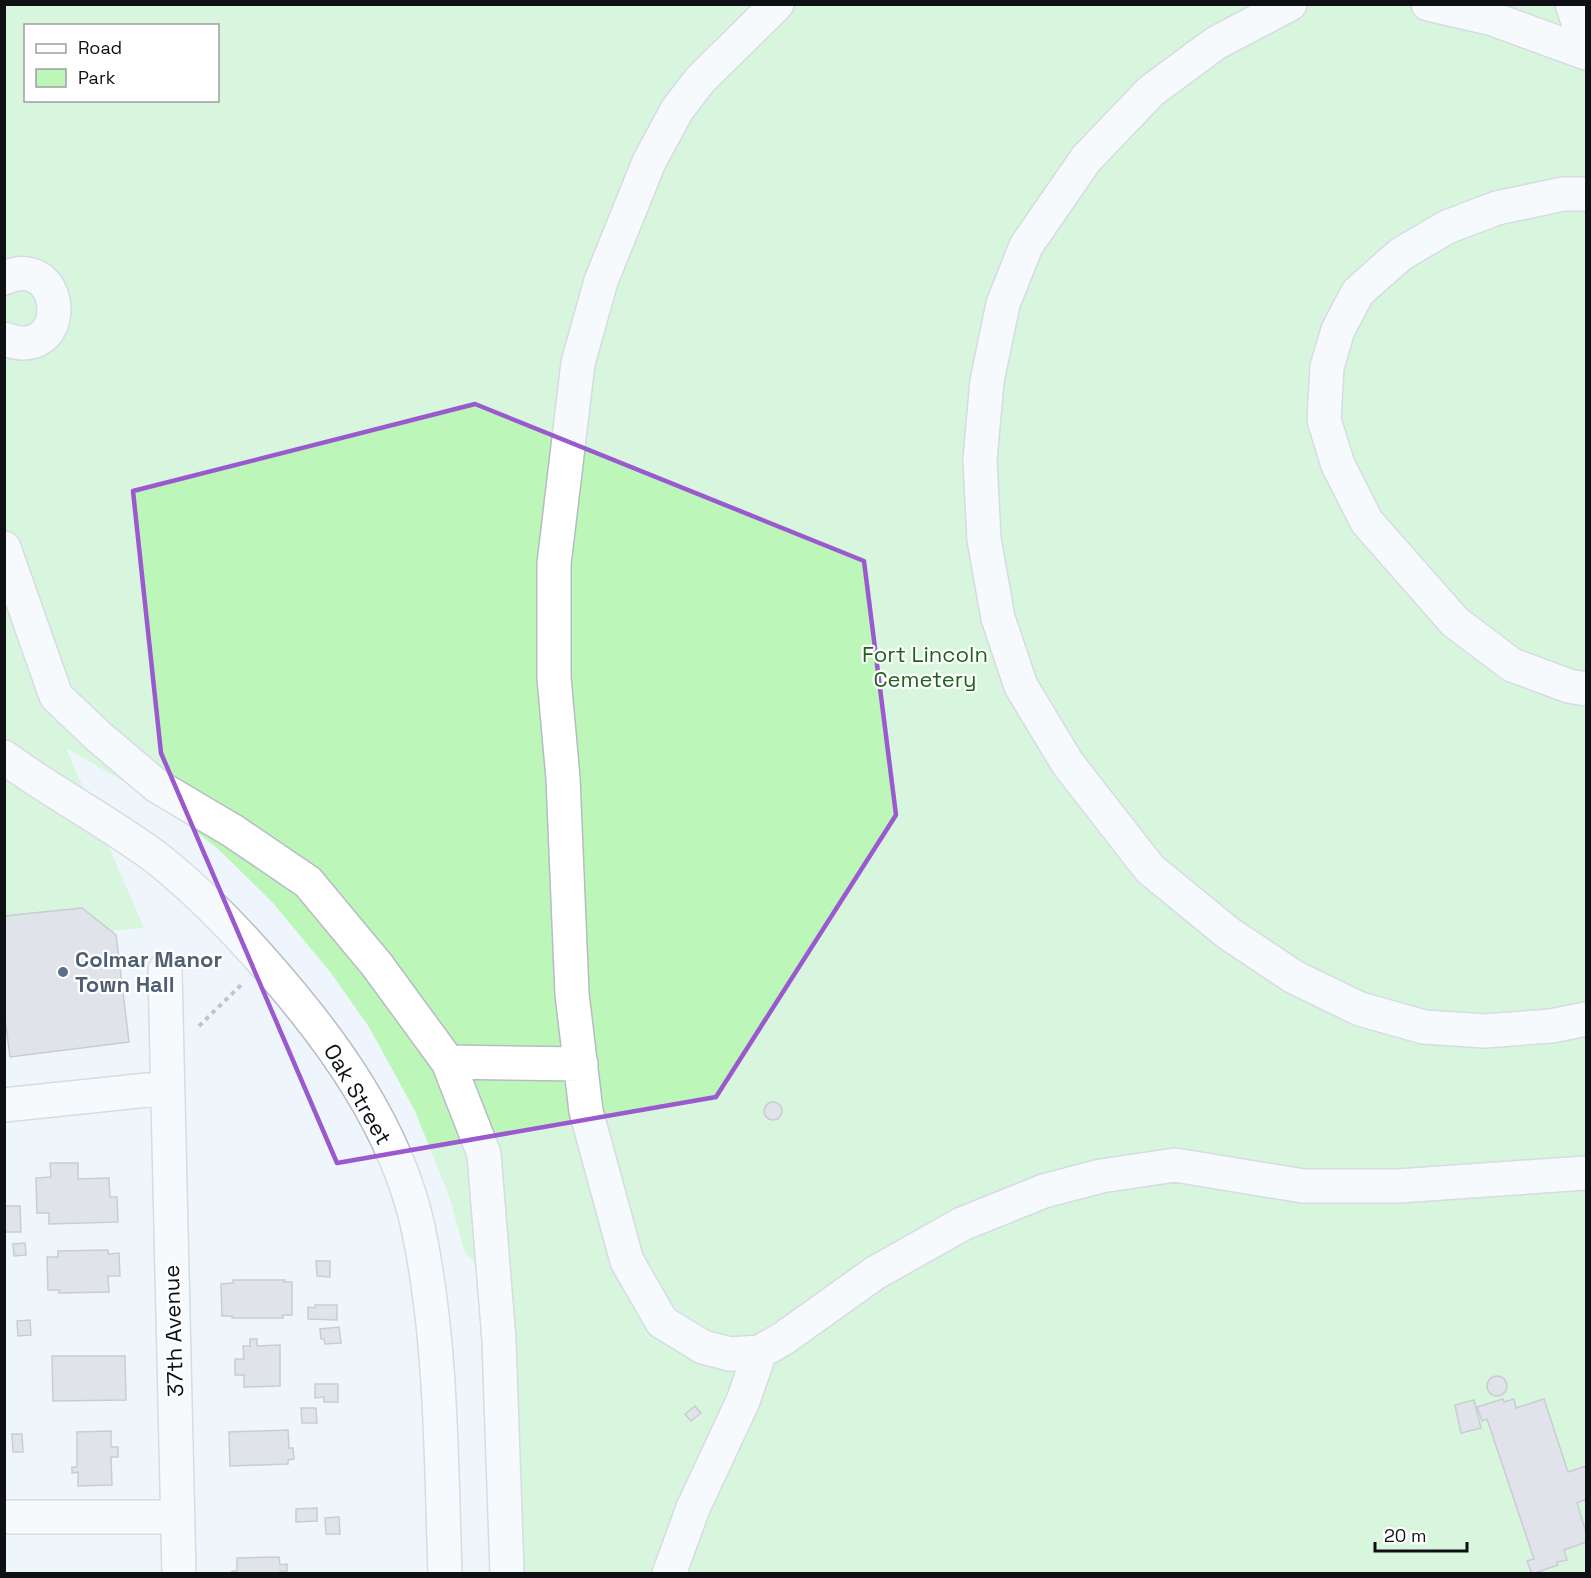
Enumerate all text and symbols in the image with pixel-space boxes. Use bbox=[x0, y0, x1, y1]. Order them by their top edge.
legend bbox=[24, 24, 219, 102]
text: Road bbox=[78, 36, 122, 59]
text: Park bbox=[78, 66, 116, 89]
park label: Fort Lincoln Cemetery bbox=[862, 640, 988, 693]
place label: Colmar Manor Town Hall bbox=[75, 945, 222, 998]
marker: Colmar Manor Town Hall bbox=[56, 965, 70, 979]
street label: Oak Street bbox=[318, 1038, 398, 1150]
street label: 37th Avenue bbox=[157, 1264, 189, 1398]
scale bar bbox=[1375, 1515, 1466, 1553]
text: 20 m bbox=[1384, 1524, 1427, 1547]

